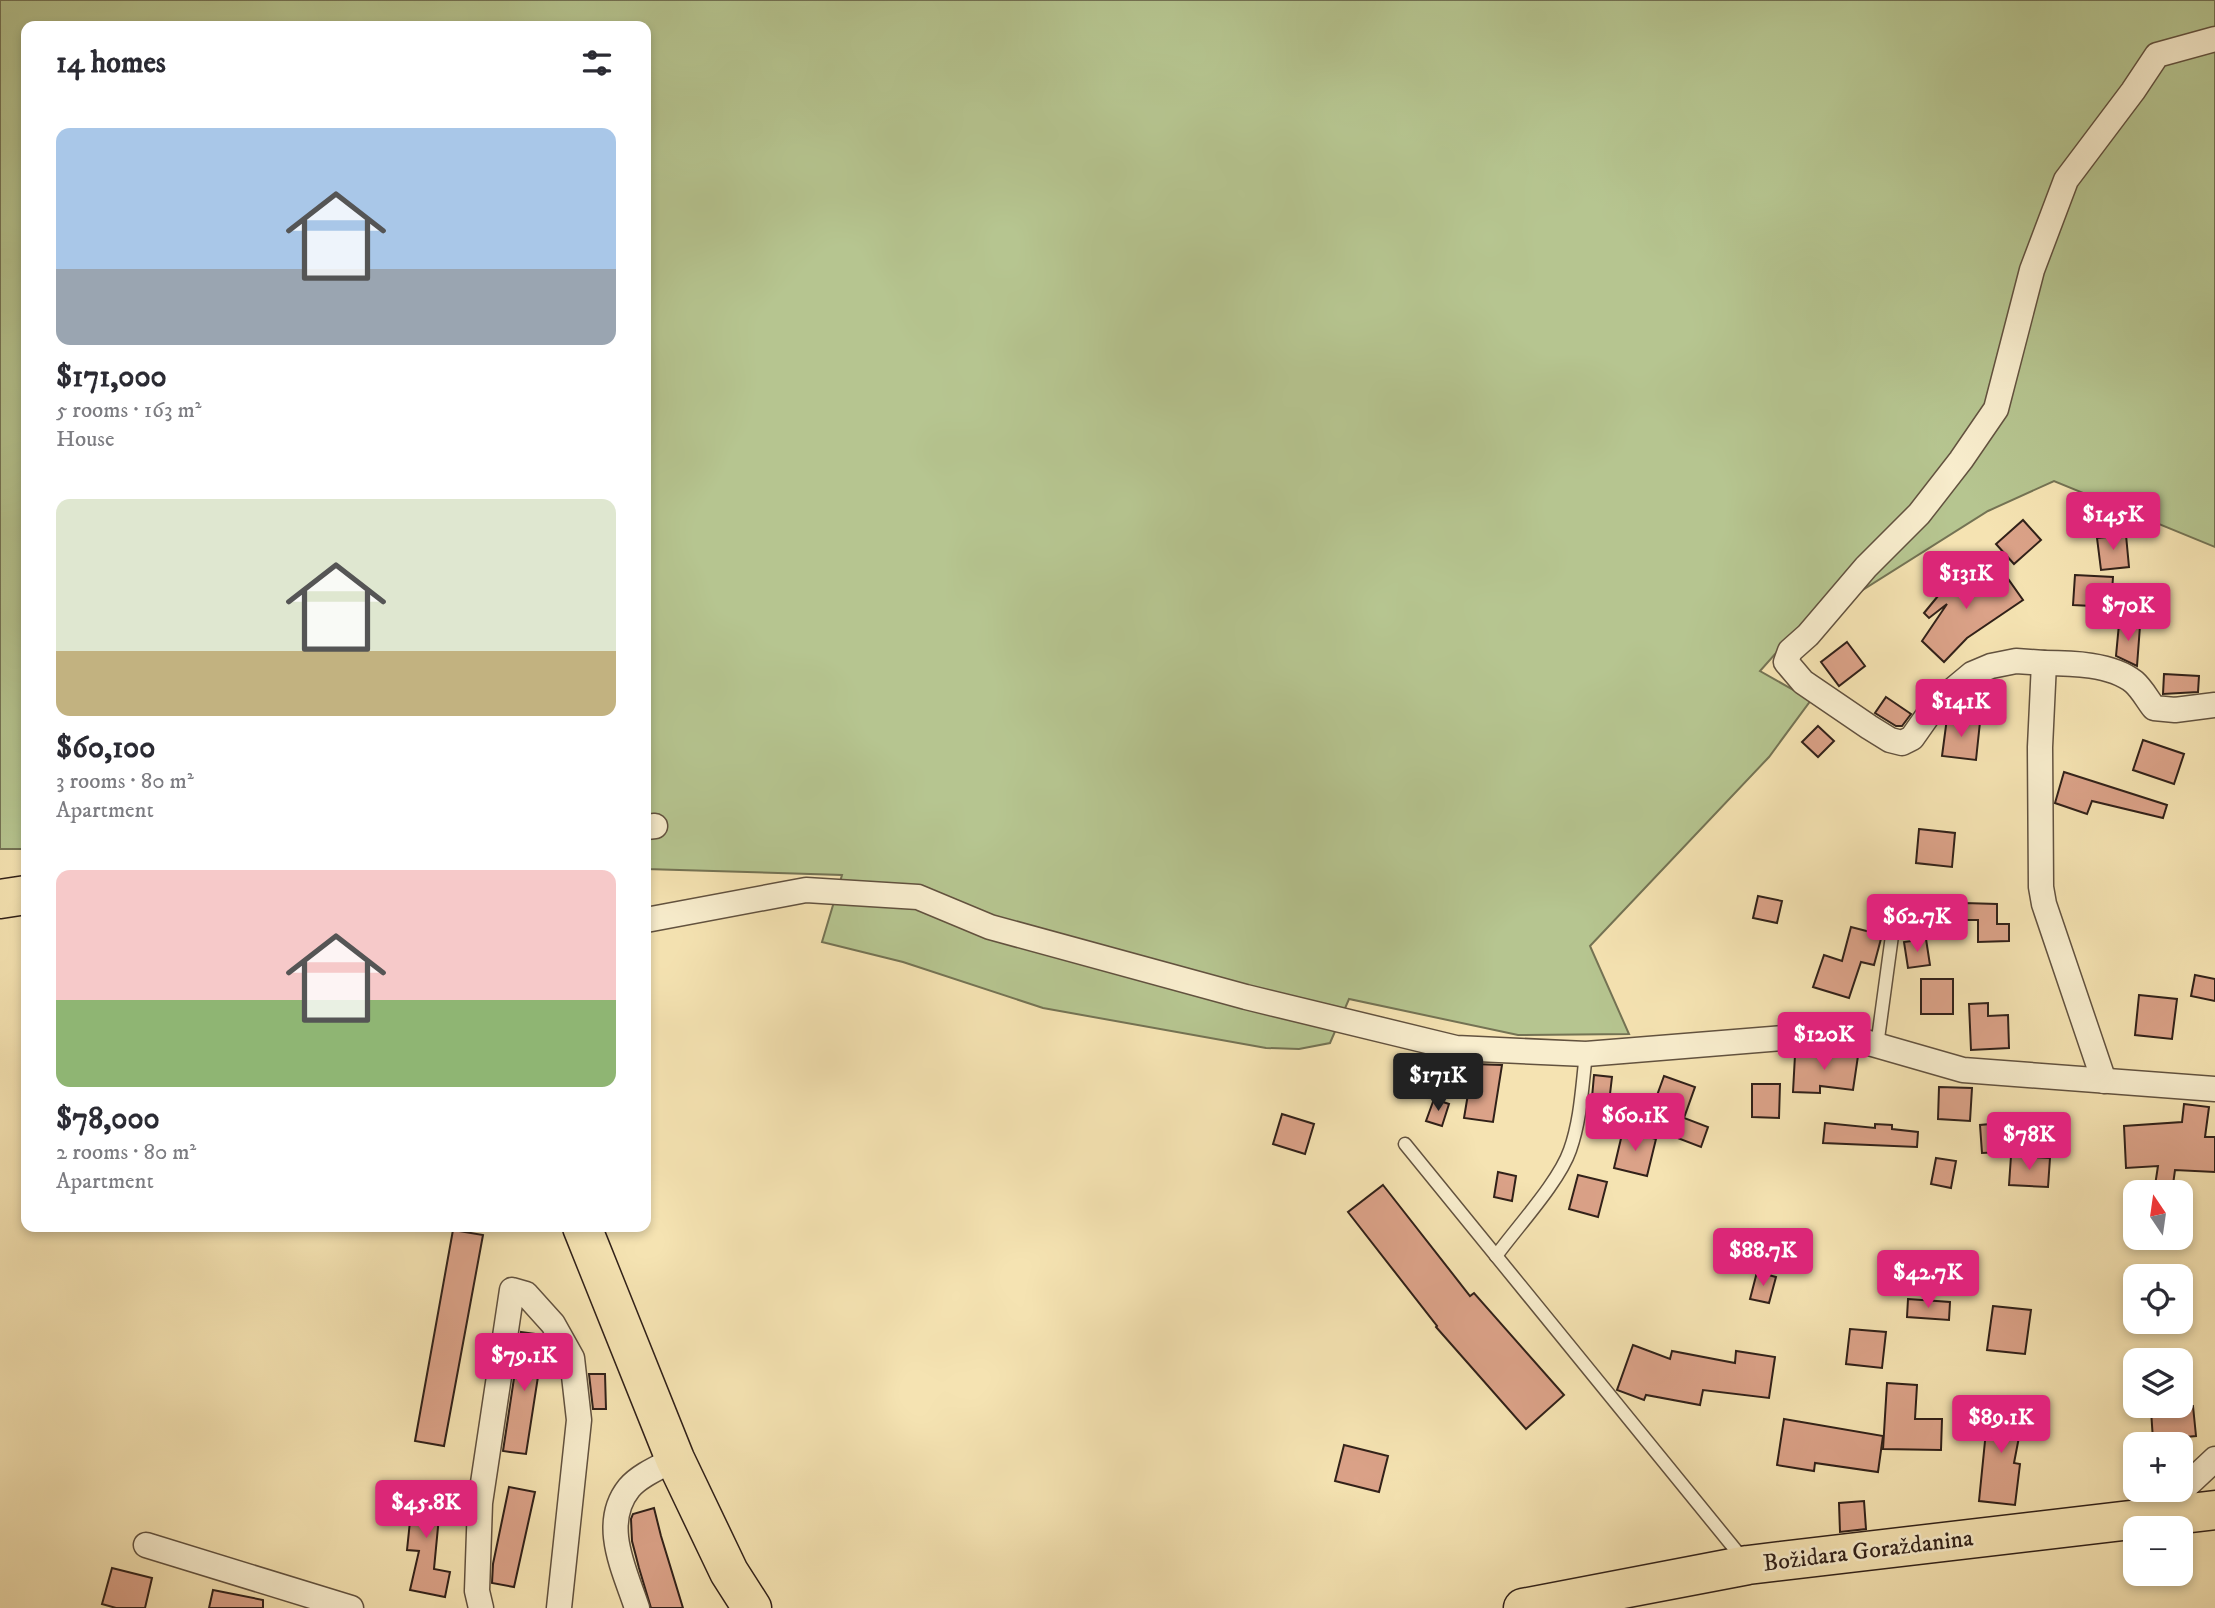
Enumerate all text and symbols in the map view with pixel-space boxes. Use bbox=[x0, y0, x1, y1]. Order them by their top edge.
icon: filters bbox=[578, 44, 616, 82]
text: 14 homes bbox=[56, 45, 166, 82]
icon: home bbox=[273, 173, 399, 299]
text: $171,000 bbox=[56, 359, 167, 396]
text: 5 rooms · 163 m² bbox=[56, 396, 202, 425]
text: House bbox=[56, 425, 114, 454]
pin: $145K bbox=[2064, 492, 2162, 552]
text: $145K bbox=[2082, 500, 2144, 529]
icon: home bbox=[273, 544, 399, 670]
pin: $131K bbox=[1917, 552, 2015, 611]
text: $131K bbox=[1939, 559, 1993, 588]
pin: $70K bbox=[2087, 584, 2169, 643]
text: $70K bbox=[2101, 591, 2155, 620]
pin: $141K bbox=[1912, 680, 2010, 739]
text: $141K bbox=[1932, 687, 1990, 716]
text: $60,100 bbox=[56, 730, 155, 767]
text: 3 rooms · 80 m² bbox=[56, 767, 194, 796]
text: Apartment bbox=[56, 796, 154, 825]
pin: $62.7K bbox=[1860, 894, 1974, 954]
text: $62.7K bbox=[1883, 902, 1951, 931]
icon: home bbox=[273, 915, 399, 1041]
pin: $120K bbox=[1775, 1012, 1873, 1072]
text: $120K bbox=[1794, 1020, 1854, 1049]
pin: $171K bbox=[1389, 1054, 1487, 1113]
text: $171K bbox=[1409, 1061, 1467, 1090]
pin: $60.1K bbox=[1578, 1094, 1692, 1153]
text: $78,000 bbox=[56, 1101, 160, 1138]
text: $60.1K bbox=[1602, 1101, 1668, 1130]
pin: $78K bbox=[1988, 1112, 2070, 1172]
text: $78K bbox=[2003, 1120, 2055, 1149]
text: 2 rooms · 80 m² bbox=[56, 1138, 196, 1167]
text: Apartment bbox=[56, 1167, 154, 1196]
north arrow bbox=[2123, 1180, 2193, 1250]
map controls bbox=[2123, 1180, 2193, 1586]
pin: $88.7K bbox=[1706, 1228, 1820, 1288]
text: $88.7K bbox=[1729, 1236, 1797, 1265]
pin: $42.7K bbox=[1871, 1250, 1985, 1310]
text: $42.7K bbox=[1893, 1258, 1963, 1287]
button: locate bbox=[2123, 1264, 2193, 1334]
pin: $79.1K bbox=[467, 1334, 581, 1393]
text: $79.1K bbox=[491, 1341, 557, 1370]
button: layers bbox=[2123, 1348, 2193, 1418]
pin: $89.1K bbox=[1944, 1396, 2058, 1455]
text: $89.1K bbox=[1968, 1403, 2034, 1432]
button: + bbox=[2123, 1432, 2193, 1502]
pin: $45.8K bbox=[369, 1480, 483, 1540]
text: $45.8K bbox=[391, 1488, 461, 1517]
button: − bbox=[2123, 1516, 2193, 1586]
street label: Božidara Goraždanina bbox=[1761, 1523, 1976, 1579]

